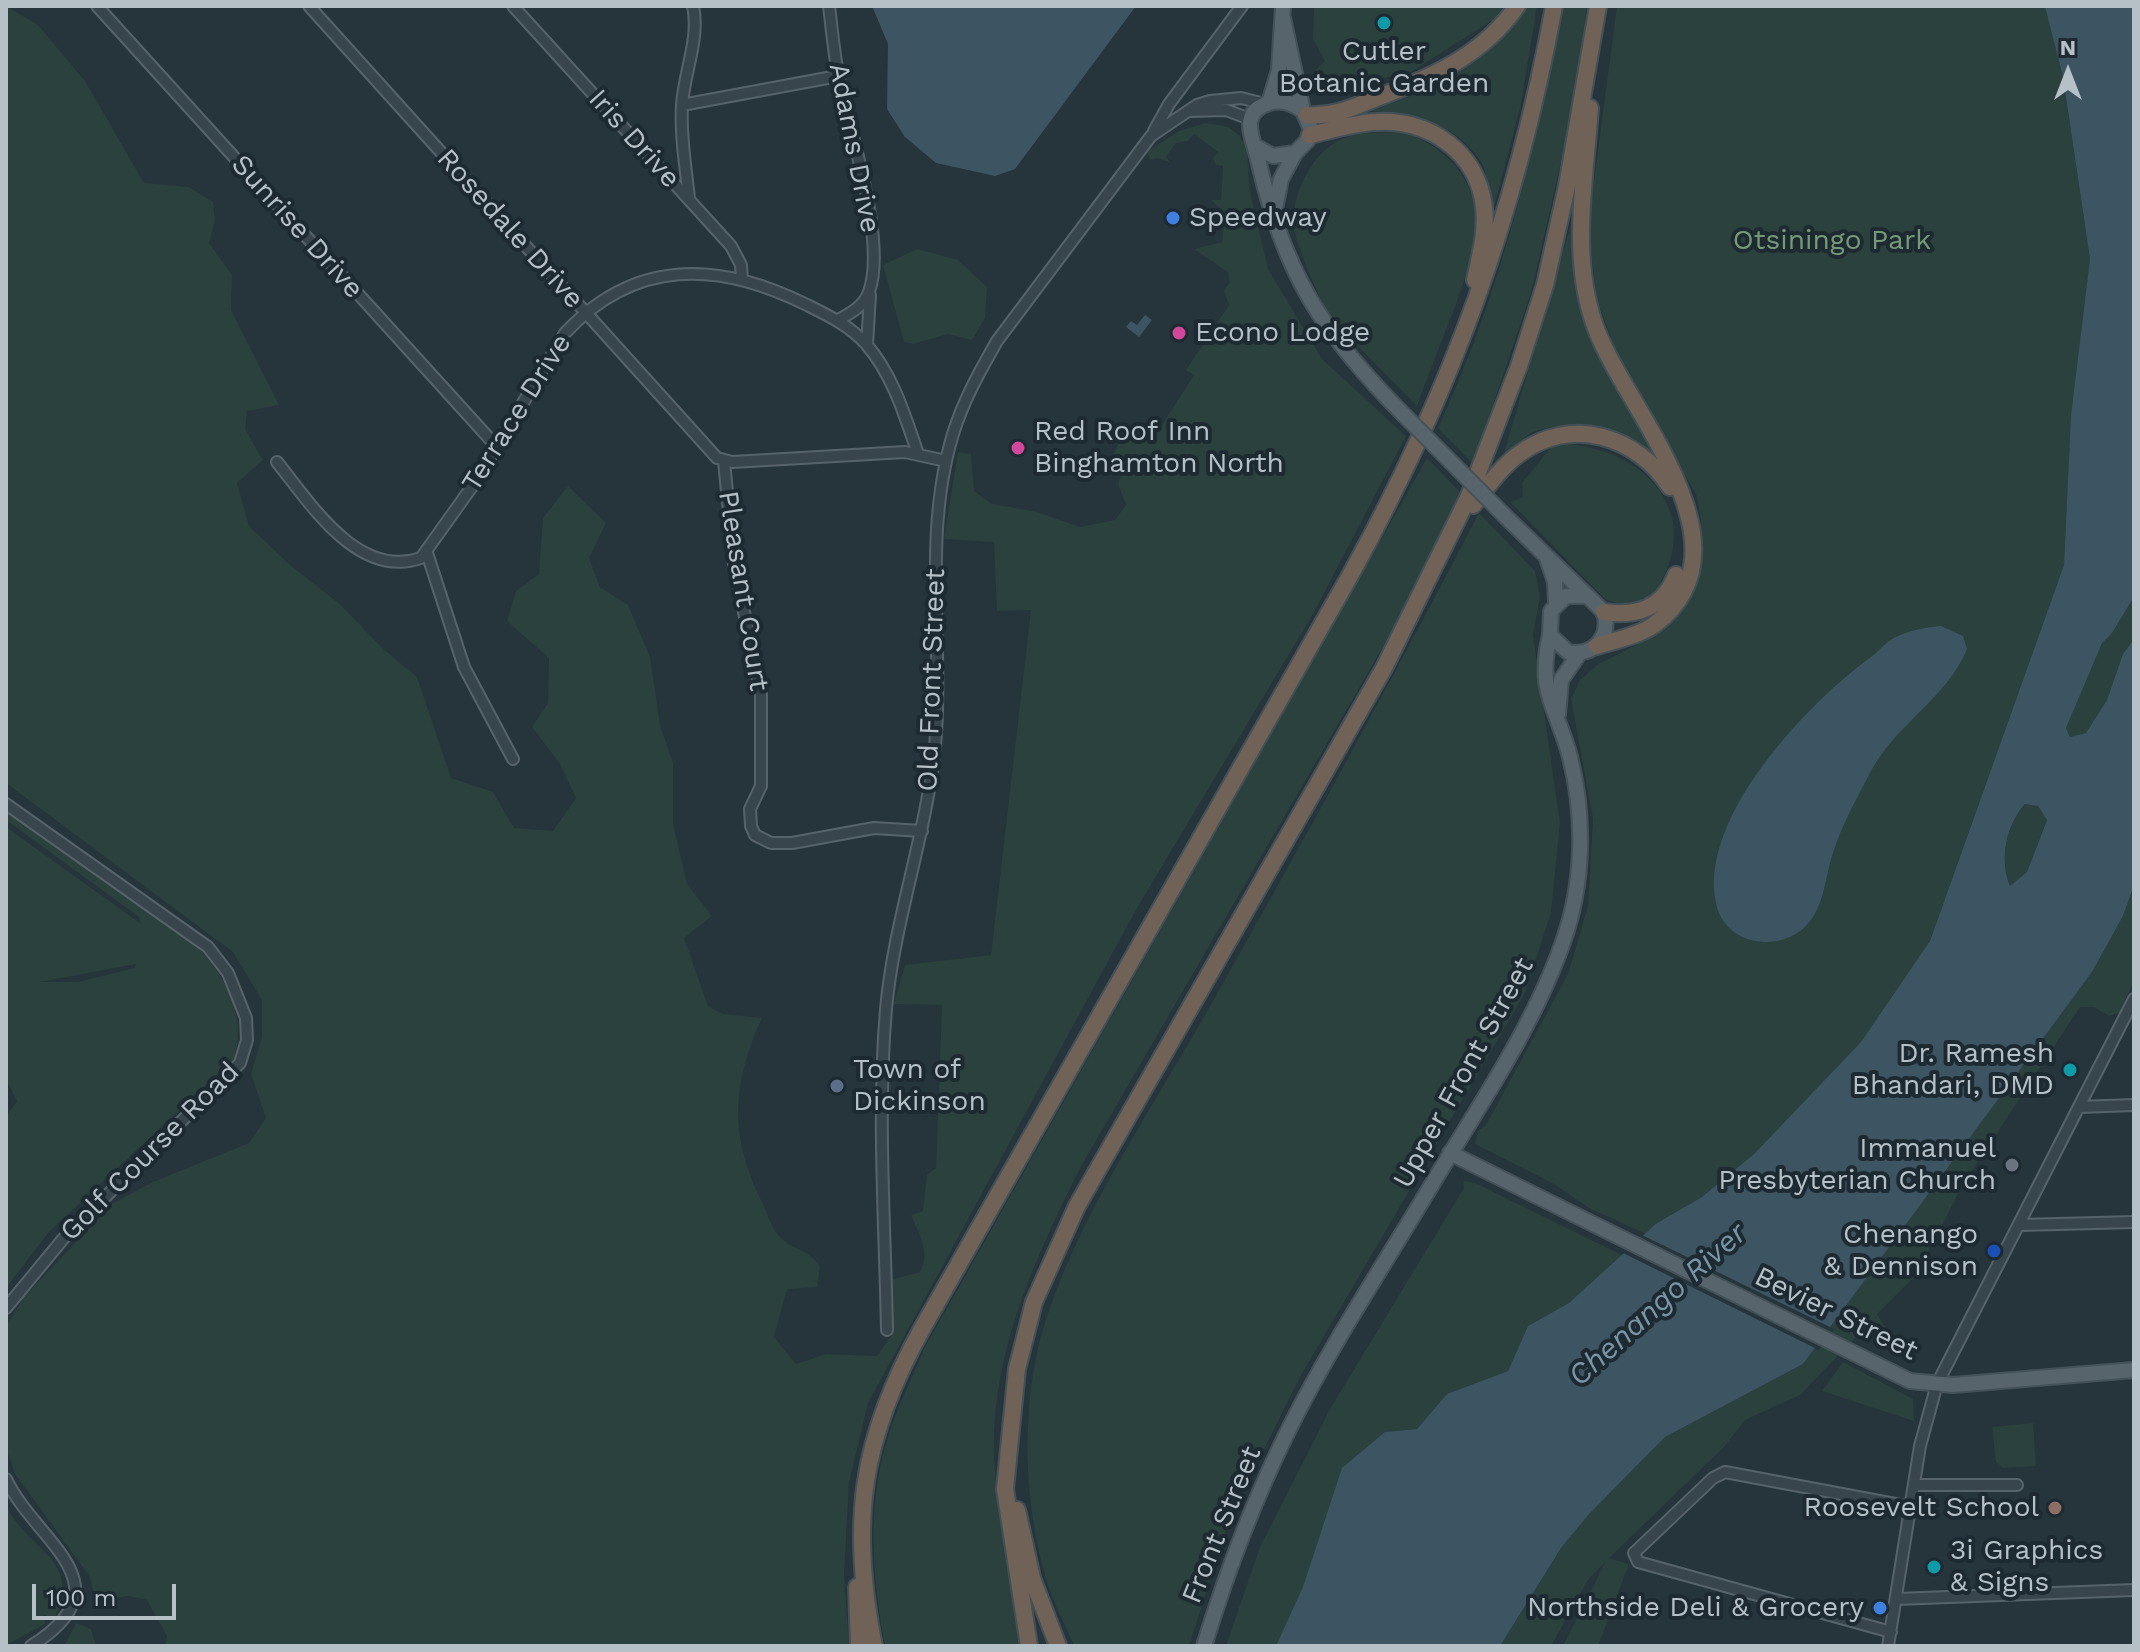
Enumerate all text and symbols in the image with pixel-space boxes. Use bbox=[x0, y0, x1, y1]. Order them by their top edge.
marker: Cutler Botanic Garden bbox=[1375, 14, 1393, 32]
north arrow bbox=[2028, 32, 2108, 112]
place label: Cutler Botanic Garden bbox=[1279, 35, 1489, 101]
text: N bbox=[2060, 35, 2076, 60]
street label: Adams Drive bbox=[821, 60, 887, 236]
street label: Iris Drive bbox=[581, 83, 687, 195]
street label: Rosedale Drive bbox=[430, 142, 590, 316]
street label: Sunrise Drive bbox=[224, 148, 370, 306]
place label: Speedway bbox=[1189, 201, 1327, 235]
marker: Speedway bbox=[1164, 209, 1182, 227]
park label: Otsiningo Park bbox=[1733, 224, 1931, 258]
place label: Econo Lodge bbox=[1195, 316, 1370, 350]
marker: Econo Lodge bbox=[1170, 324, 1188, 342]
street label: Terrace Drive bbox=[455, 328, 579, 498]
place label: Red Roof Inn Binghamton North bbox=[1034, 415, 1284, 481]
marker: Red Roof Inn Binghamton North bbox=[1009, 439, 1027, 457]
street label: Pleasant Court bbox=[711, 488, 775, 694]
street label: Old Front Street bbox=[911, 568, 953, 792]
street label: Upper Front Street bbox=[1387, 952, 1541, 1194]
place label: Dr. Ramesh Bhandari, DMD bbox=[1852, 1037, 2054, 1103]
place label: Town of Dickinson bbox=[853, 1053, 986, 1119]
street label: Golf Course Road bbox=[54, 1056, 246, 1248]
marker: Dr. Ramesh Bhandari, DMD bbox=[2061, 1061, 2079, 1079]
marker: Town of Dickinson bbox=[828, 1077, 846, 1095]
place label: Immanuel Presbyterian Church bbox=[1718, 1132, 1996, 1198]
marker: Immanuel Presbyterian Church bbox=[2003, 1156, 2021, 1174]
water label: Chenango River bbox=[1562, 1216, 1754, 1394]
place label: Chenango & Dennison bbox=[1824, 1218, 1978, 1284]
marker: Chenango & Dennison bbox=[1985, 1242, 2003, 1260]
street label: Bevier Street bbox=[1749, 1260, 1923, 1368]
street label: Front Street bbox=[1175, 1442, 1269, 1608]
place label: Roosevelt School bbox=[1804, 1491, 2039, 1525]
marker: Roosevelt School bbox=[2046, 1499, 2064, 1517]
place label: 3i Graphics & Signs bbox=[1950, 1534, 2103, 1600]
marker: 3i Graphics & Signs bbox=[1925, 1558, 1943, 1576]
scale bar bbox=[36, 1568, 180, 1618]
text: 100 m bbox=[46, 1584, 116, 1612]
place label: Northside Deli & Grocery bbox=[1527, 1591, 1864, 1625]
marker: Northside Deli & Grocery bbox=[1871, 1599, 1889, 1617]

